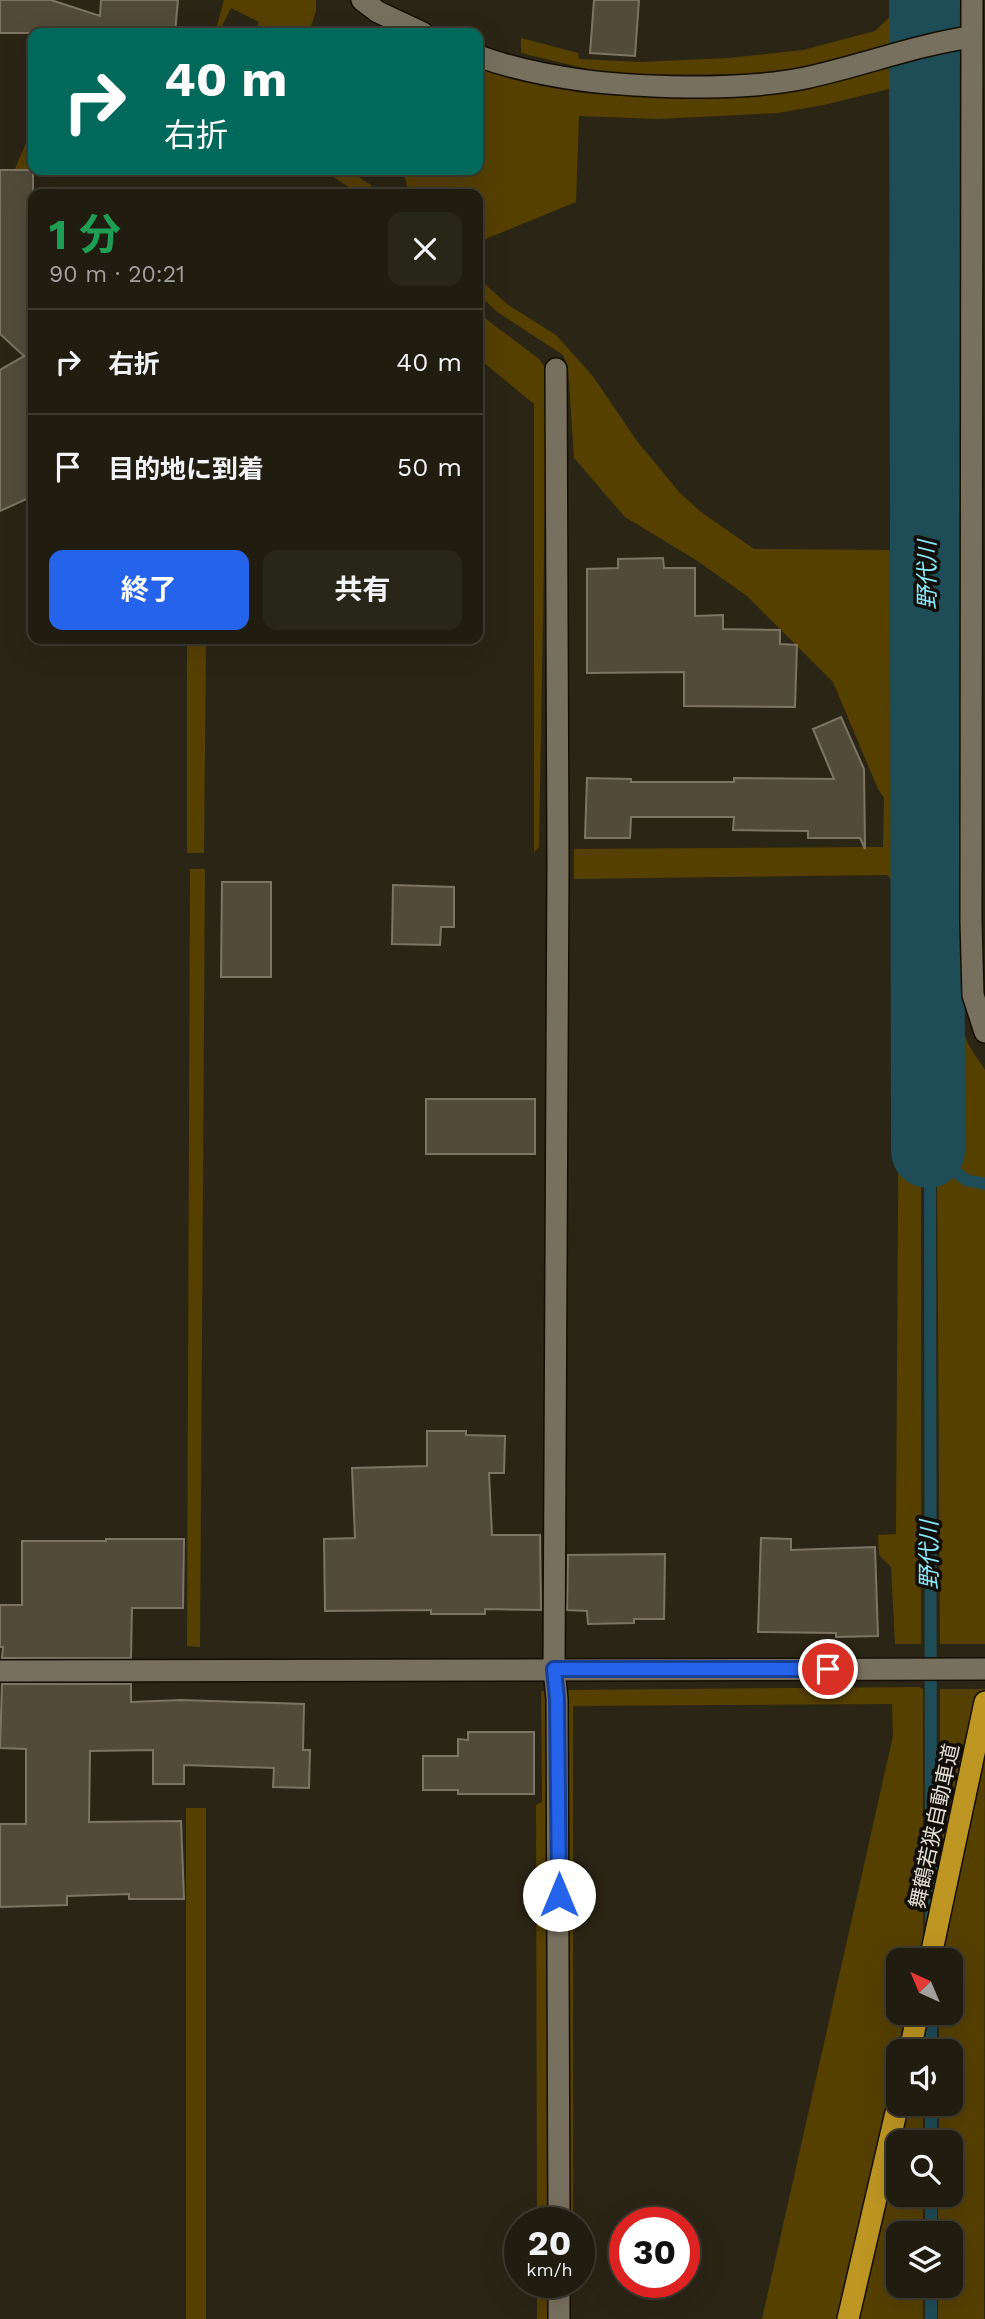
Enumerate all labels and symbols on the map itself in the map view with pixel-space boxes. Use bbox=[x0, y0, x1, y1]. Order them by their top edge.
water label: 野代川 bbox=[914, 538, 941, 610]
water label: 野代川 bbox=[916, 1518, 943, 1590]
pin bbox=[798, 1639, 858, 1699]
street label: 舞鶴若狭自動車道 bbox=[904, 1741, 964, 1911]
position arrow bbox=[522, 1858, 596, 1932]
north arrow bbox=[886, 1948, 962, 2025]
speed limit sign: 30 bbox=[609, 2207, 700, 2298]

